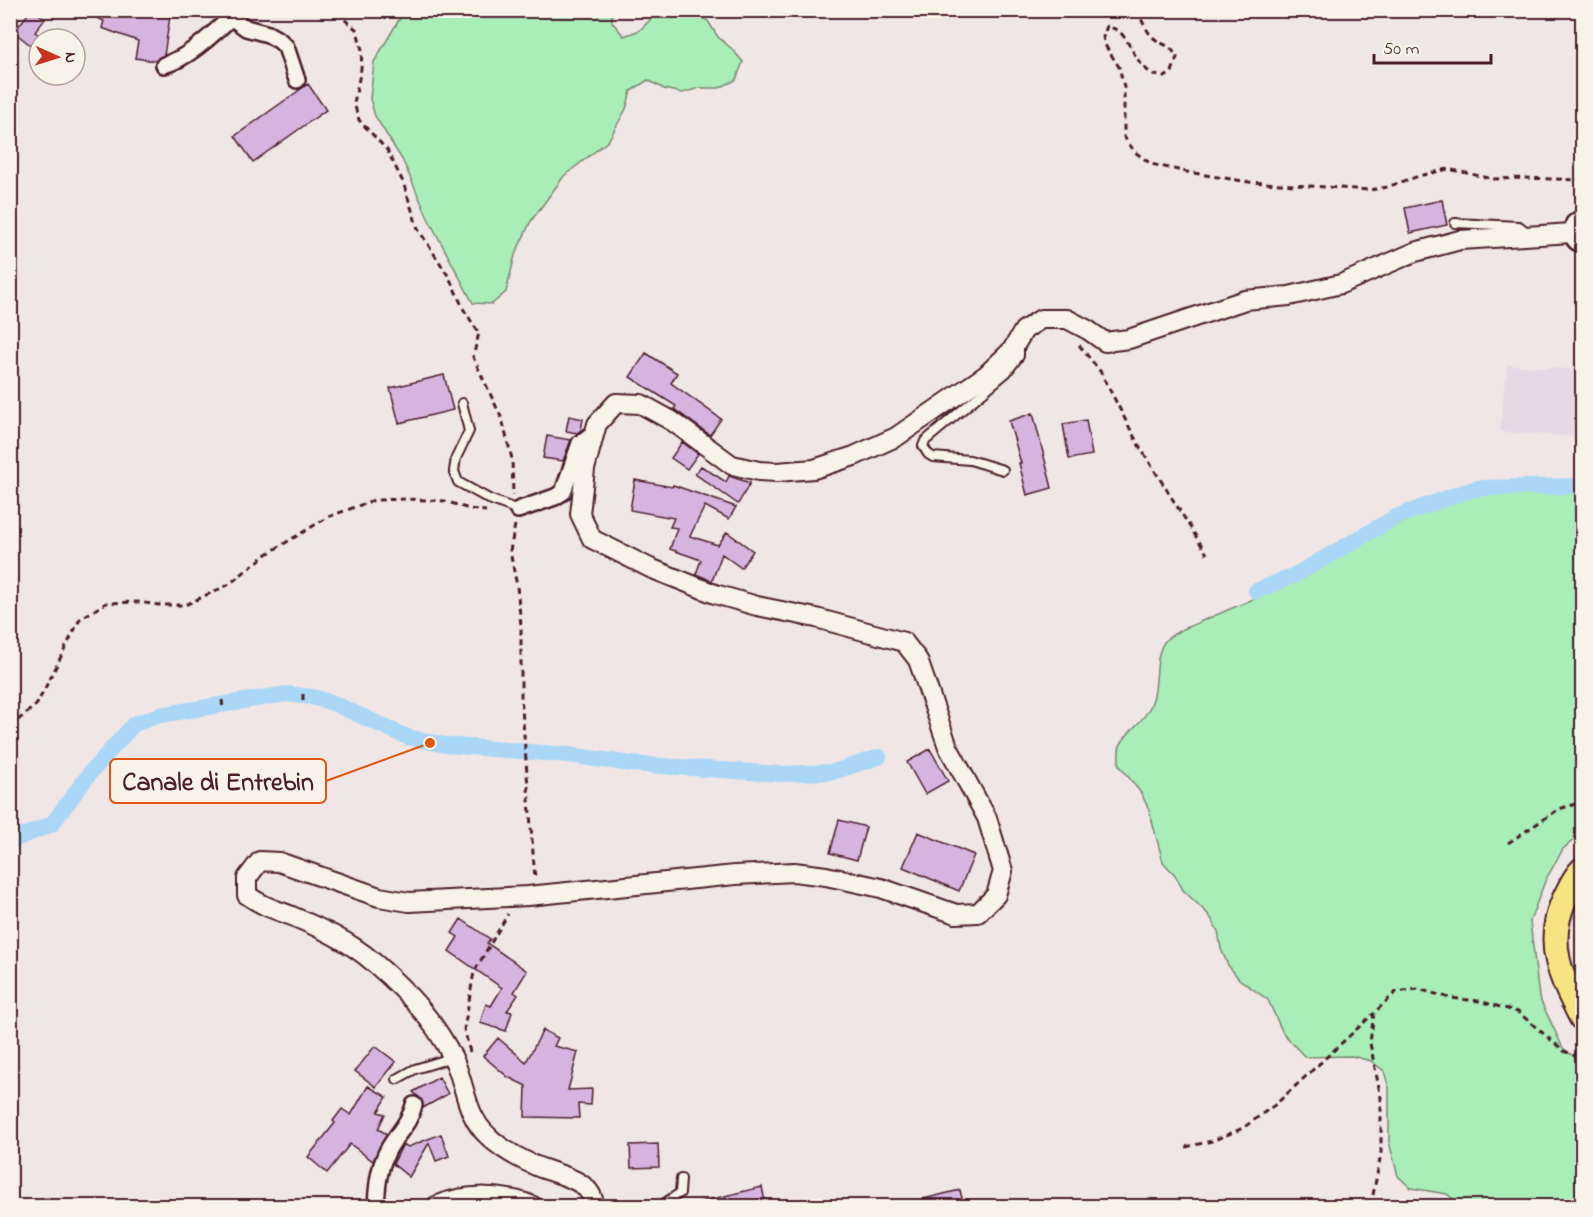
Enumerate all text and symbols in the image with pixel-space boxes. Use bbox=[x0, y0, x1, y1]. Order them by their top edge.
north arrow bbox=[27, 27, 87, 87]
scale bar bbox=[1374, 27, 1491, 65]
text: 50 m bbox=[1383, 37, 1420, 63]
text: N bbox=[58, 52, 82, 64]
callout: Canale di Entrebin bbox=[110, 759, 326, 803]
text: Canale di Entrebin bbox=[122, 765, 314, 803]

